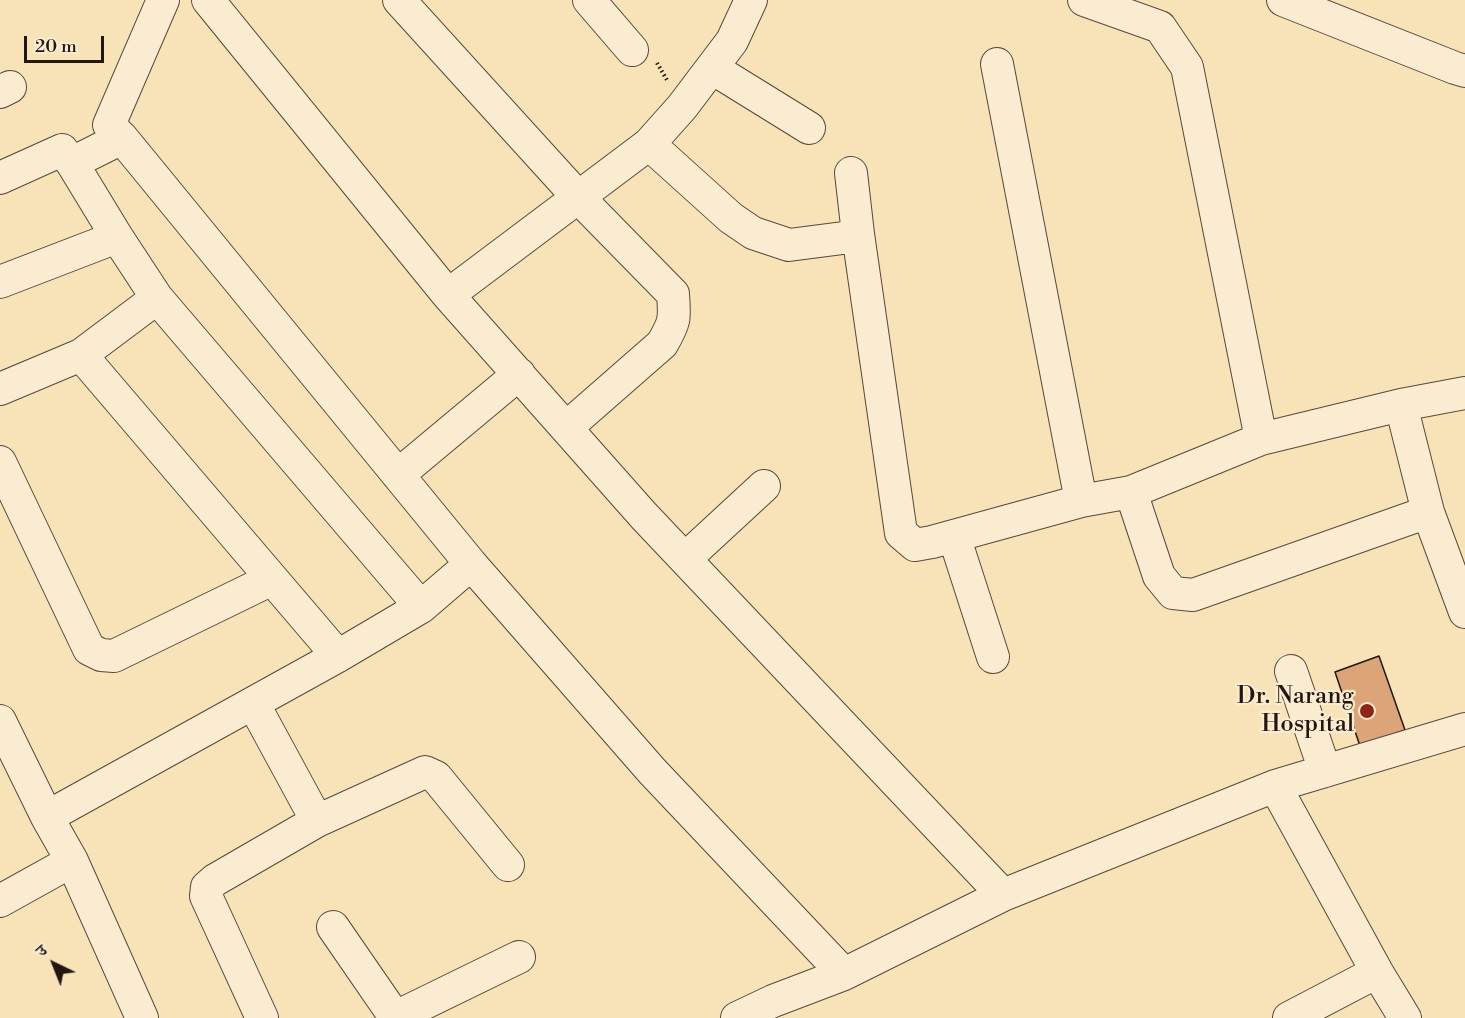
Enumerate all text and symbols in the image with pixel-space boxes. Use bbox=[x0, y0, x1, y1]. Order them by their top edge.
scale bar bbox=[27, 24, 106, 62]
text: 20 m bbox=[35, 35, 77, 58]
place label: Dr. Narang Hospital bbox=[1237, 683, 1354, 739]
marker: Dr. Narang Hospital bbox=[1358, 702, 1376, 720]
north arrow bbox=[24, 934, 84, 994]
text: उ bbox=[32, 941, 52, 961]

